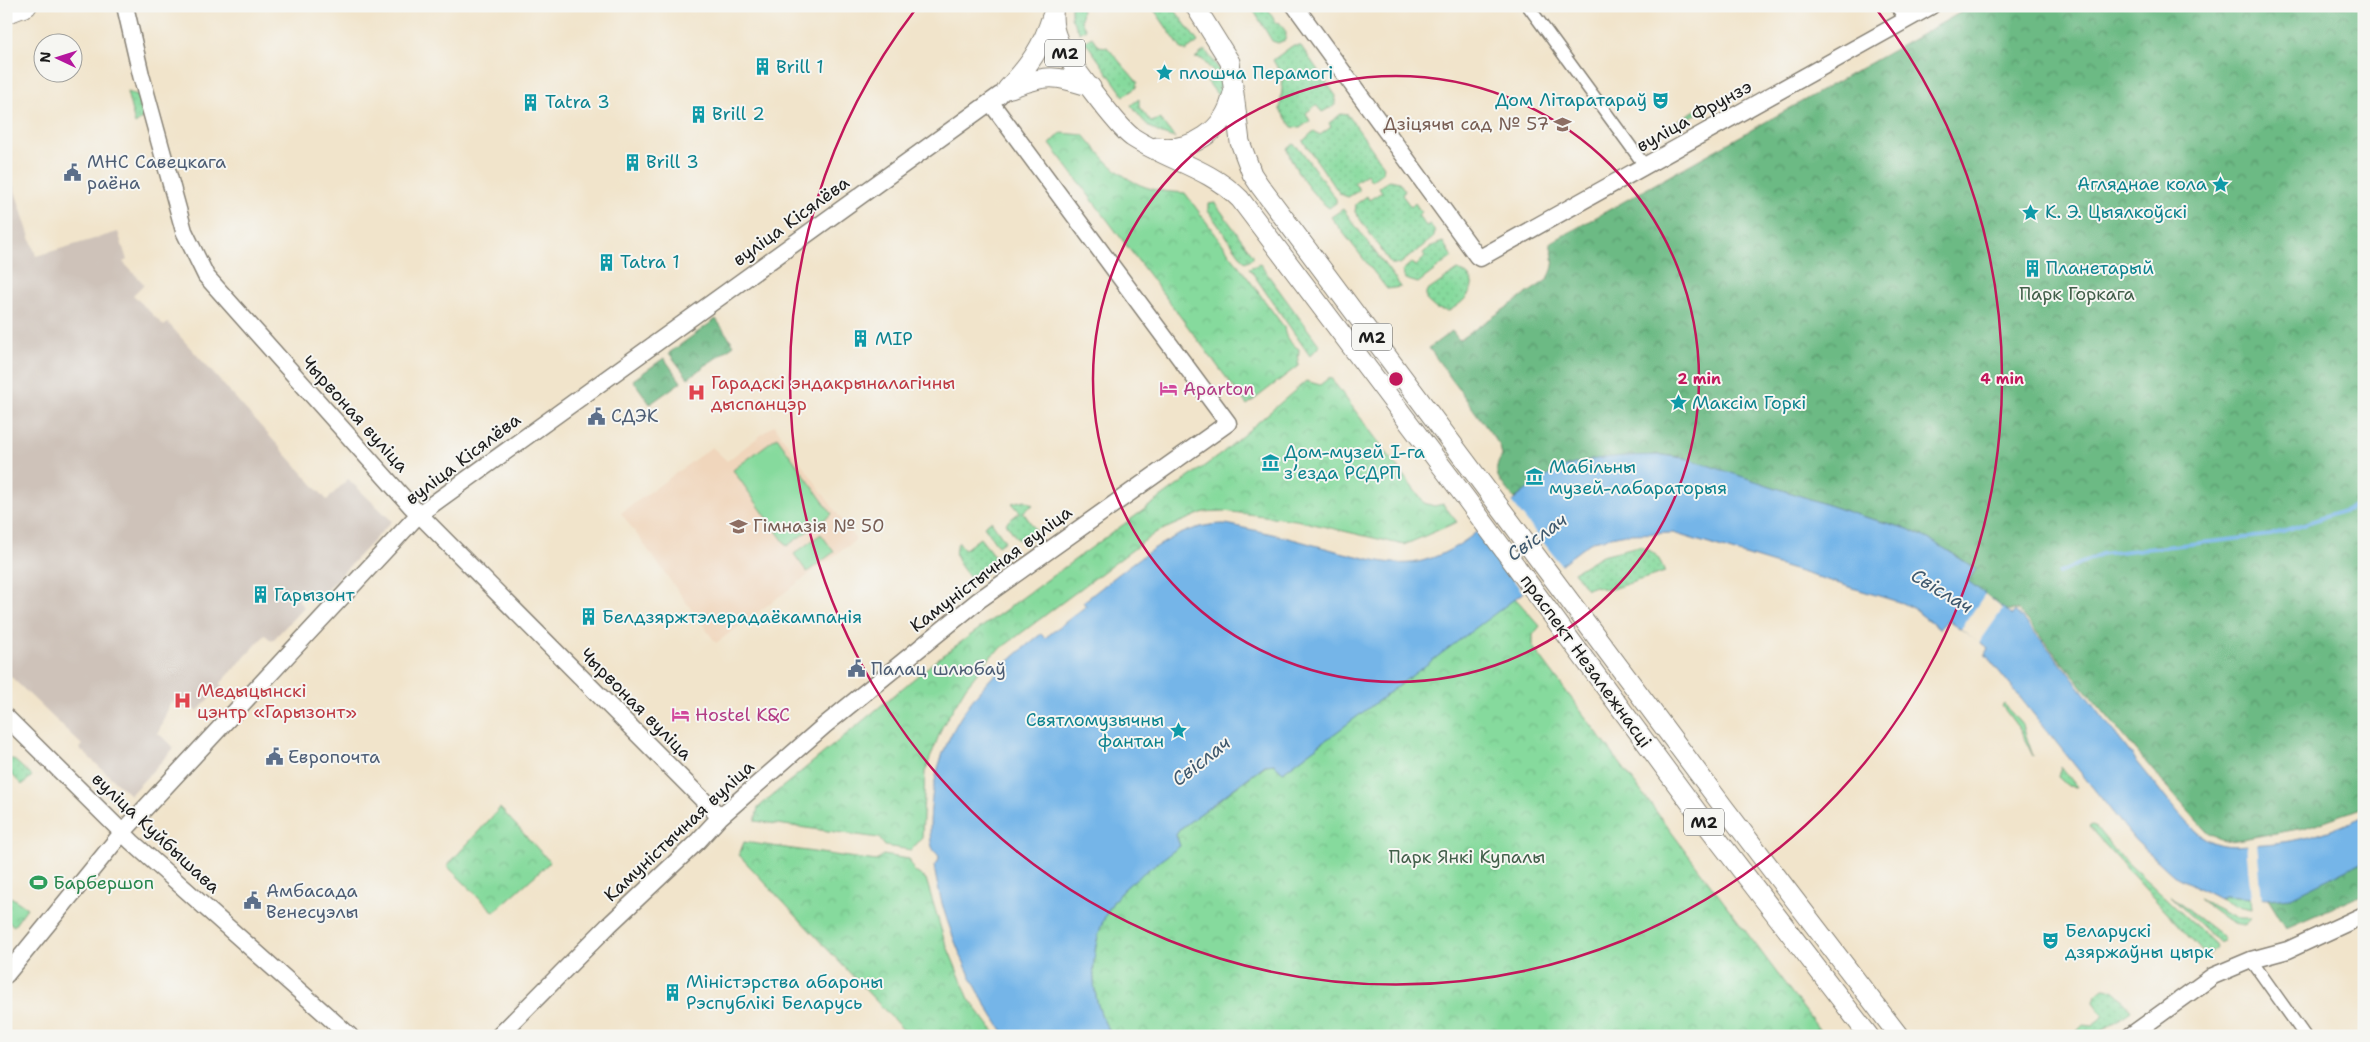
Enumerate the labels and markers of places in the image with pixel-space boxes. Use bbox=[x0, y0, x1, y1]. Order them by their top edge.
place label: Brill 1 bbox=[776, 55, 824, 79]
building icon: Brill 1 bbox=[752, 57, 772, 77]
place label: плошча Перамогі bbox=[1179, 61, 1333, 85]
place icon: плошча Перамогі bbox=[1155, 63, 1175, 83]
place label: Дом Літаратараў bbox=[1495, 88, 1647, 112]
place label: Tatra 3 bbox=[545, 90, 610, 114]
theatre icon: Дом Літаратараў bbox=[1651, 90, 1671, 110]
building icon: Tatra 3 bbox=[521, 92, 541, 112]
place label: Brill 2 bbox=[712, 102, 765, 126]
building icon: Brill 2 bbox=[688, 104, 708, 124]
place label: Дзіцячы сад № 57 bbox=[1383, 112, 1549, 136]
school or university icon: Дзіцячы сад № 57 bbox=[1553, 114, 1573, 134]
place label: МНС Савецкага раёна bbox=[87, 150, 226, 195]
place label: Brill 3 bbox=[646, 150, 699, 174]
building icon: Brill 3 bbox=[622, 152, 642, 172]
public building icon: МНС Савецкага раёна bbox=[63, 162, 83, 182]
place label: Агляднае кола bbox=[2077, 172, 2207, 196]
place icon: Агляднае кола bbox=[2211, 174, 2231, 194]
place label: К. Э. Цыялкоўскі bbox=[2045, 200, 2187, 224]
place icon: К. Э. Цыялкоўскі bbox=[2021, 202, 2041, 222]
place label: Tatra 1 bbox=[620, 250, 680, 274]
building icon: Tatra 1 bbox=[596, 252, 616, 272]
place label: Планетарый bbox=[2046, 256, 2154, 280]
building icon: Планетарый bbox=[2022, 258, 2042, 278]
place label: МІР bbox=[875, 327, 913, 351]
building icon: МІР bbox=[851, 329, 871, 349]
centre of rings bbox=[1387, 370, 1405, 388]
place label: Гарадскі эндакрыналагічны дыспанцэр bbox=[711, 371, 955, 416]
place label: Aparton bbox=[1183, 377, 1254, 401]
hotel icon: Aparton bbox=[1159, 379, 1179, 399]
hospital icon: Гарадскі эндакрыналагічны дыспанцэр bbox=[687, 383, 707, 403]
place label: Максім Горкі bbox=[1692, 391, 1806, 415]
place icon: Максім Горкі bbox=[1668, 393, 1688, 413]
place label: СДЭК bbox=[611, 404, 659, 428]
public building icon: СДЭК bbox=[587, 406, 607, 426]
place label: Дом-музей I-га зʼезда РСДРП bbox=[1284, 440, 1425, 485]
museum icon: Дом-музей I-га зʼезда РСДРП bbox=[1260, 452, 1280, 472]
place label: Мабільны музей-лабараторыя bbox=[1549, 455, 1727, 500]
museum icon: Мабільны музей-лабараторыя bbox=[1525, 467, 1545, 487]
place label: Гімназія № 50 bbox=[753, 514, 884, 538]
school or university icon: Гімназія № 50 bbox=[729, 516, 749, 536]
place label: Гарызонт bbox=[274, 583, 356, 607]
building icon: Гарызонт bbox=[250, 585, 270, 605]
place label: Белдзяржтэлерадаёкампанія bbox=[602, 605, 862, 629]
building icon: Белдзяржтэлерадаёкампанія bbox=[578, 607, 598, 627]
place label: Палац шлюбаў bbox=[871, 657, 1006, 681]
public building icon: Палац шлюбаў bbox=[847, 659, 867, 679]
place label: Медыцынскі цэнтр «Гарызонт» bbox=[197, 679, 357, 724]
hospital icon: Медыцынскі цэнтр «Гарызонт» bbox=[173, 691, 193, 711]
place label: Hostel K&C bbox=[695, 703, 790, 727]
hotel icon: Hostel K&C bbox=[671, 705, 691, 725]
place label: Святломузычны фантан bbox=[1026, 708, 1164, 753]
place icon: Святломузычны фантан bbox=[1168, 720, 1188, 740]
place label: Европочта bbox=[288, 745, 380, 769]
public building icon: Европочта bbox=[264, 747, 284, 767]
place label: Барбершоп bbox=[53, 871, 154, 895]
sports icon: Барбершоп bbox=[29, 873, 49, 893]
place label: Амбасада Венесуэлы bbox=[266, 879, 359, 924]
public building icon: Амбасада Венесуэлы bbox=[242, 891, 262, 911]
place label: Беларускі дзяржаўны цырк bbox=[2065, 919, 2214, 964]
theatre icon: Беларускі дзяржаўны цырк bbox=[2041, 931, 2061, 951]
place label: Міністэрства абароны Рэспублікі Беларусь bbox=[686, 970, 883, 1015]
building icon: Міністэрства абароны Рэспублікі Беларусь bbox=[662, 982, 682, 1002]

